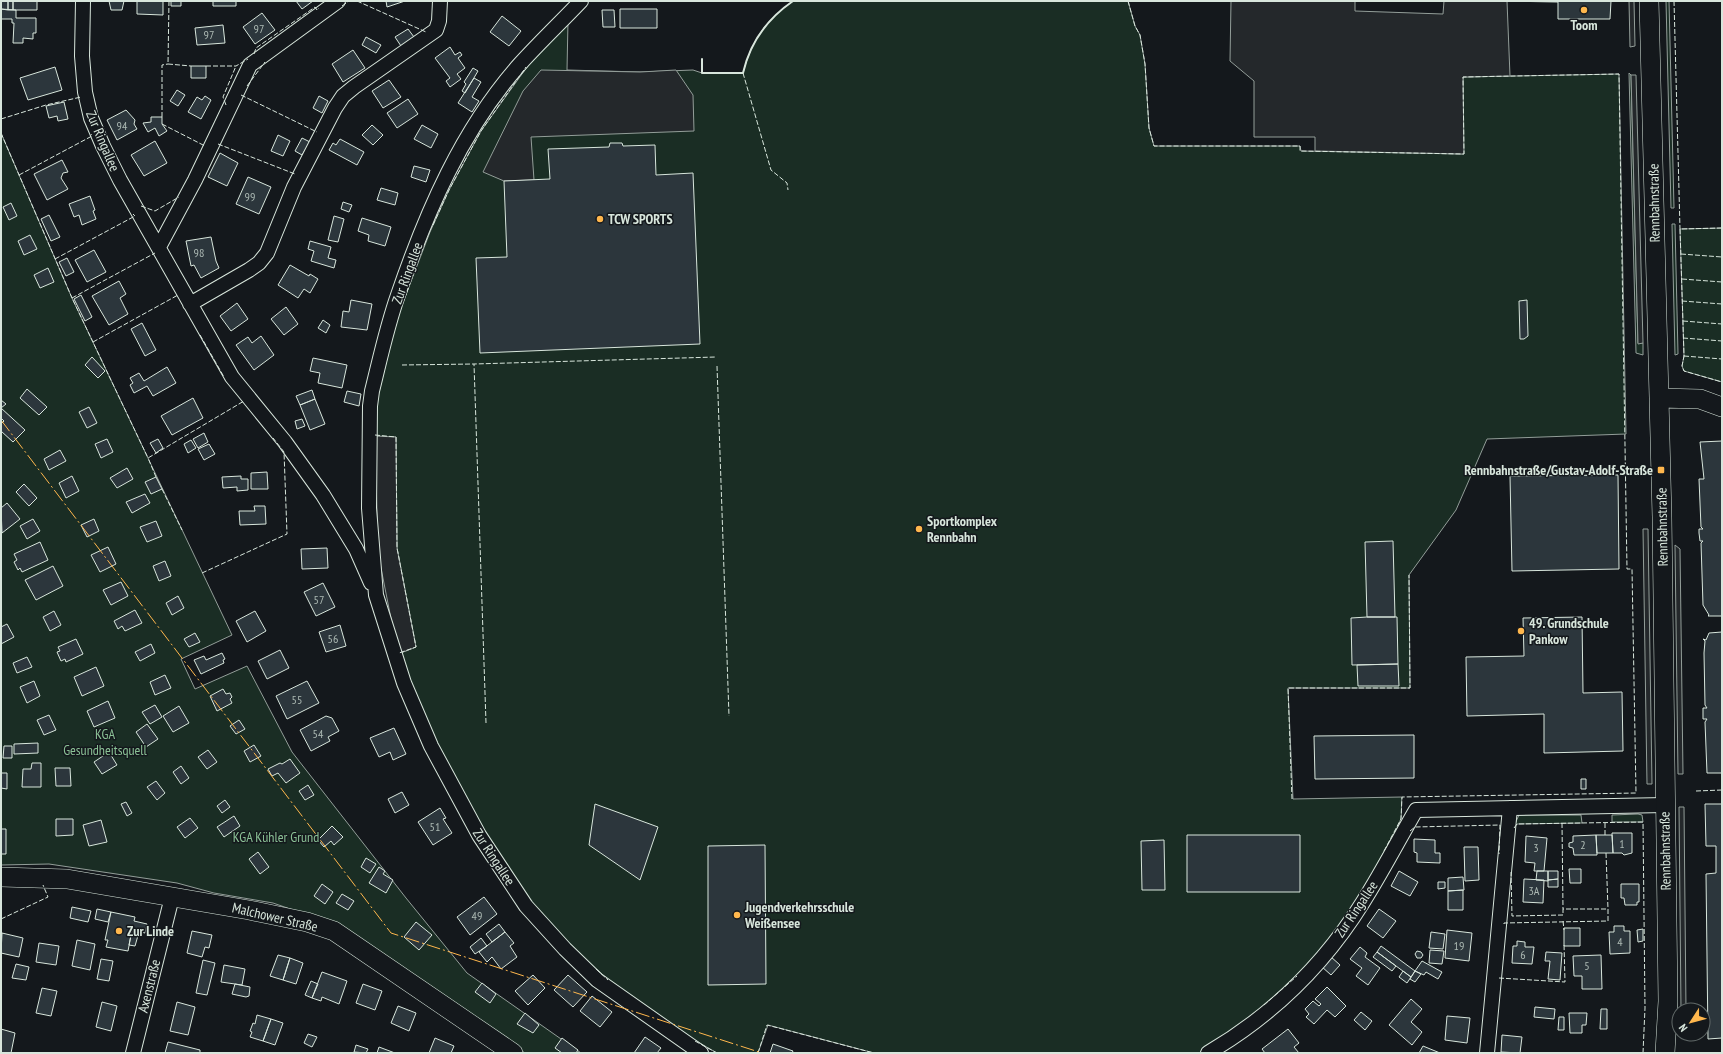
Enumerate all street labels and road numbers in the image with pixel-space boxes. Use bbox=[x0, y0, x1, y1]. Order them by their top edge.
street label: Zur Ringallee bbox=[82, 108, 124, 174]
street label: Rennbahnstraße bbox=[1644, 163, 1664, 243]
street label: Zur Ringallee bbox=[388, 239, 427, 306]
street label: Rennbahnstraße bbox=[1652, 487, 1672, 567]
street label: Rennbahnstraße bbox=[1655, 811, 1675, 891]
street label: Zur Ringallee bbox=[469, 825, 519, 889]
street label: Zur Ringallee bbox=[1331, 877, 1382, 941]
street label: Malchower Straße bbox=[230, 898, 320, 936]
street label: Axenstraße bbox=[134, 957, 164, 1015]

